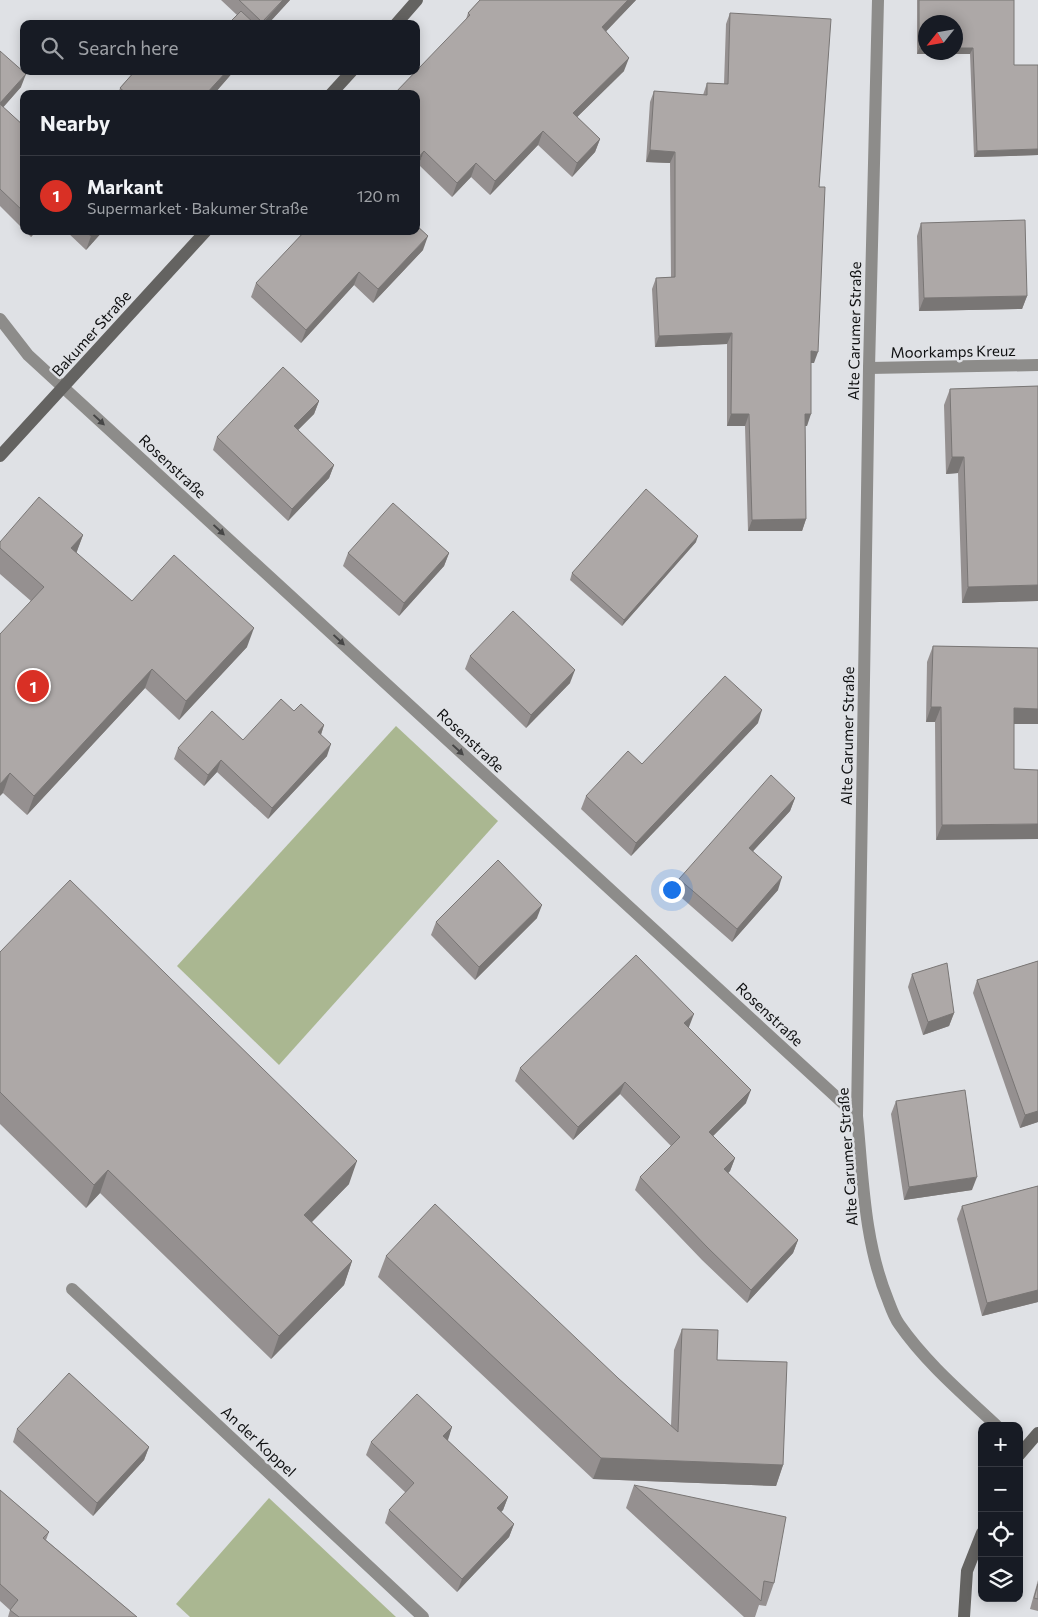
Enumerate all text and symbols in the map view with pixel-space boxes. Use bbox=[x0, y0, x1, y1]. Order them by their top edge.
north arrow bbox=[918, 15, 963, 60]
search box bbox=[20, 20, 420, 75]
icon: search bbox=[38, 34, 66, 62]
text: Search here bbox=[78, 36, 178, 59]
text: Nearby bbox=[40, 110, 110, 135]
text: Markant bbox=[87, 175, 163, 198]
text: 1 bbox=[52, 186, 60, 205]
text: 120 m bbox=[357, 186, 400, 205]
text: Supermarket · Bakumer Straße bbox=[87, 198, 308, 217]
street label: Alte Carumer Straße bbox=[844, 261, 864, 401]
street label: Bakumer Straße bbox=[48, 286, 134, 380]
street label: Moorkamps Kreuz bbox=[890, 341, 1016, 361]
one-way arrow bbox=[93, 414, 105, 426]
street label: Rosenstraße bbox=[136, 430, 210, 502]
one-way arrow bbox=[213, 524, 225, 536]
one-way arrow bbox=[332, 634, 344, 646]
street label: Alte Carumer Straße bbox=[837, 666, 857, 806]
pin: 1 bbox=[17, 667, 49, 705]
street label: Rosenstraße bbox=[434, 704, 508, 776]
one-way arrow bbox=[452, 744, 464, 756]
your location bbox=[659, 877, 685, 903]
street label: Rosenstraße bbox=[733, 978, 807, 1050]
street label: Alte Carumer Straße bbox=[833, 1087, 861, 1227]
street label: An der Koppel bbox=[218, 1402, 300, 1480]
map controls bbox=[978, 1422, 1023, 1602]
button: + bbox=[978, 1422, 1023, 1467]
button: − bbox=[978, 1467, 1023, 1512]
button: locate bbox=[978, 1512, 1023, 1557]
button: layers bbox=[978, 1557, 1023, 1602]

